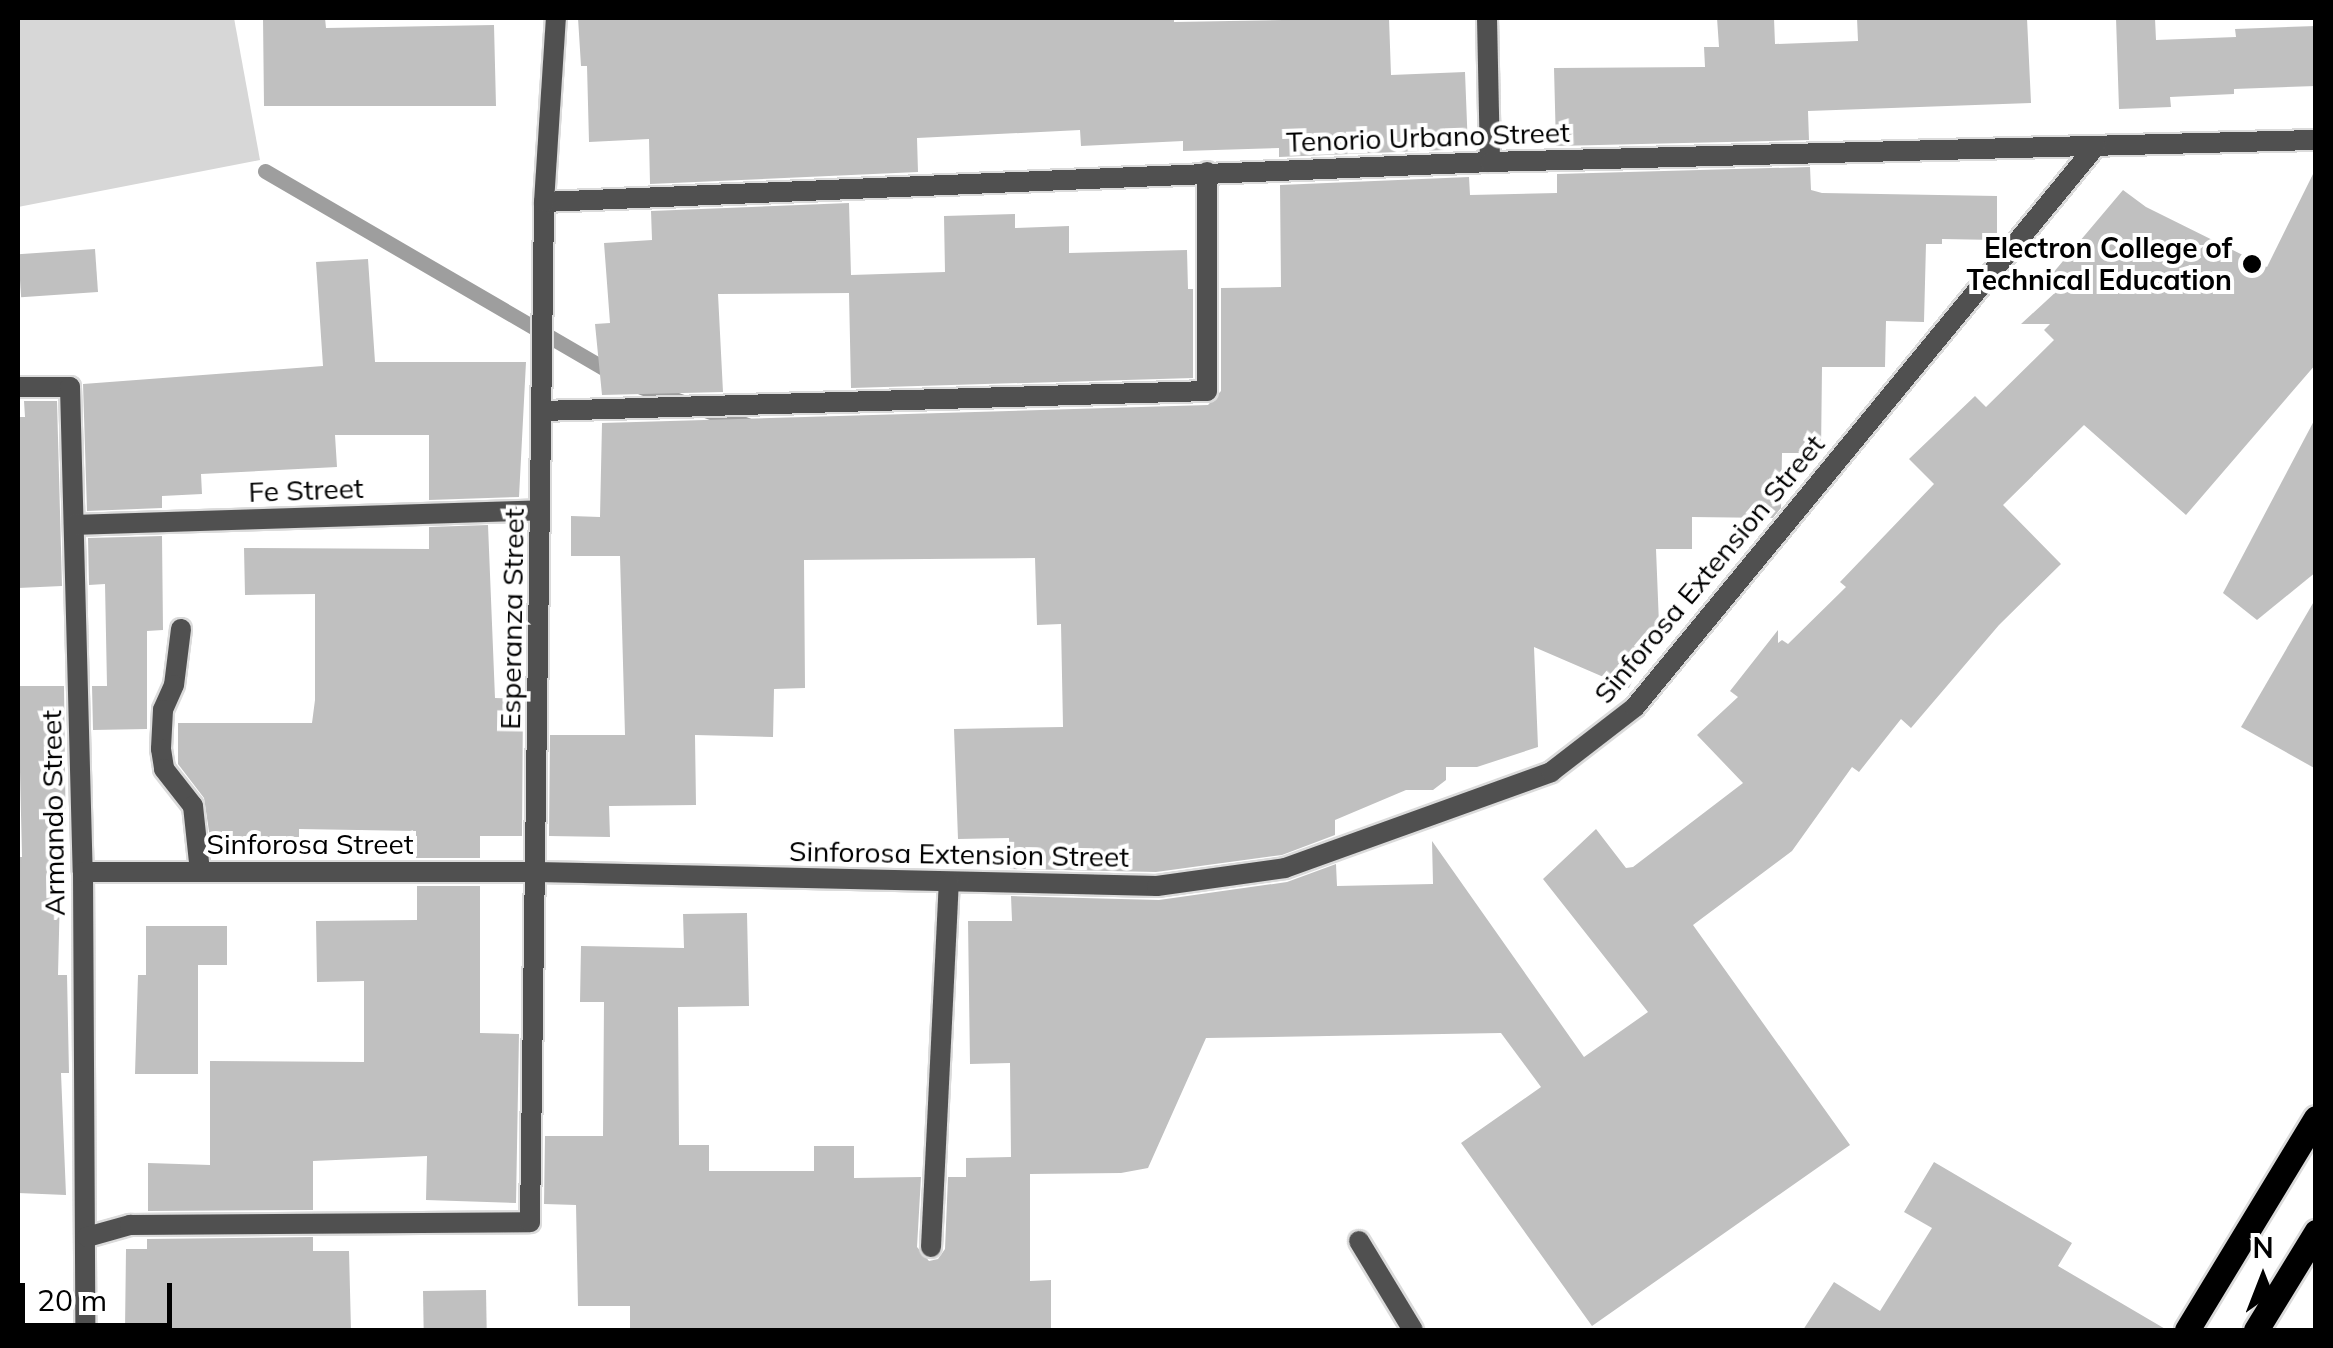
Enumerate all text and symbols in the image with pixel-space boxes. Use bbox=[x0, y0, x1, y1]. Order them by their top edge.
street label: Tenorio Urbano Street bbox=[1286, 115, 1570, 159]
place label: Electron College of Technical Education bbox=[1967, 231, 2232, 297]
marker: Electron College of Technical Education bbox=[2241, 253, 2263, 275]
street label: Sinforosa Extension Street bbox=[1587, 428, 1831, 710]
street label: Fe Street bbox=[248, 471, 364, 509]
street label: Esperanza Street bbox=[493, 508, 531, 730]
street label: Armando Street bbox=[34, 710, 72, 916]
street label: Sinforosa Street bbox=[207, 827, 413, 861]
street label: Sinforosa Extension Street bbox=[789, 834, 1129, 874]
north arrow bbox=[2213, 1228, 2313, 1328]
text: N bbox=[2252, 1230, 2274, 1265]
scale bar bbox=[25, 1263, 178, 1325]
text: 20 m bbox=[37, 1281, 107, 1319]

